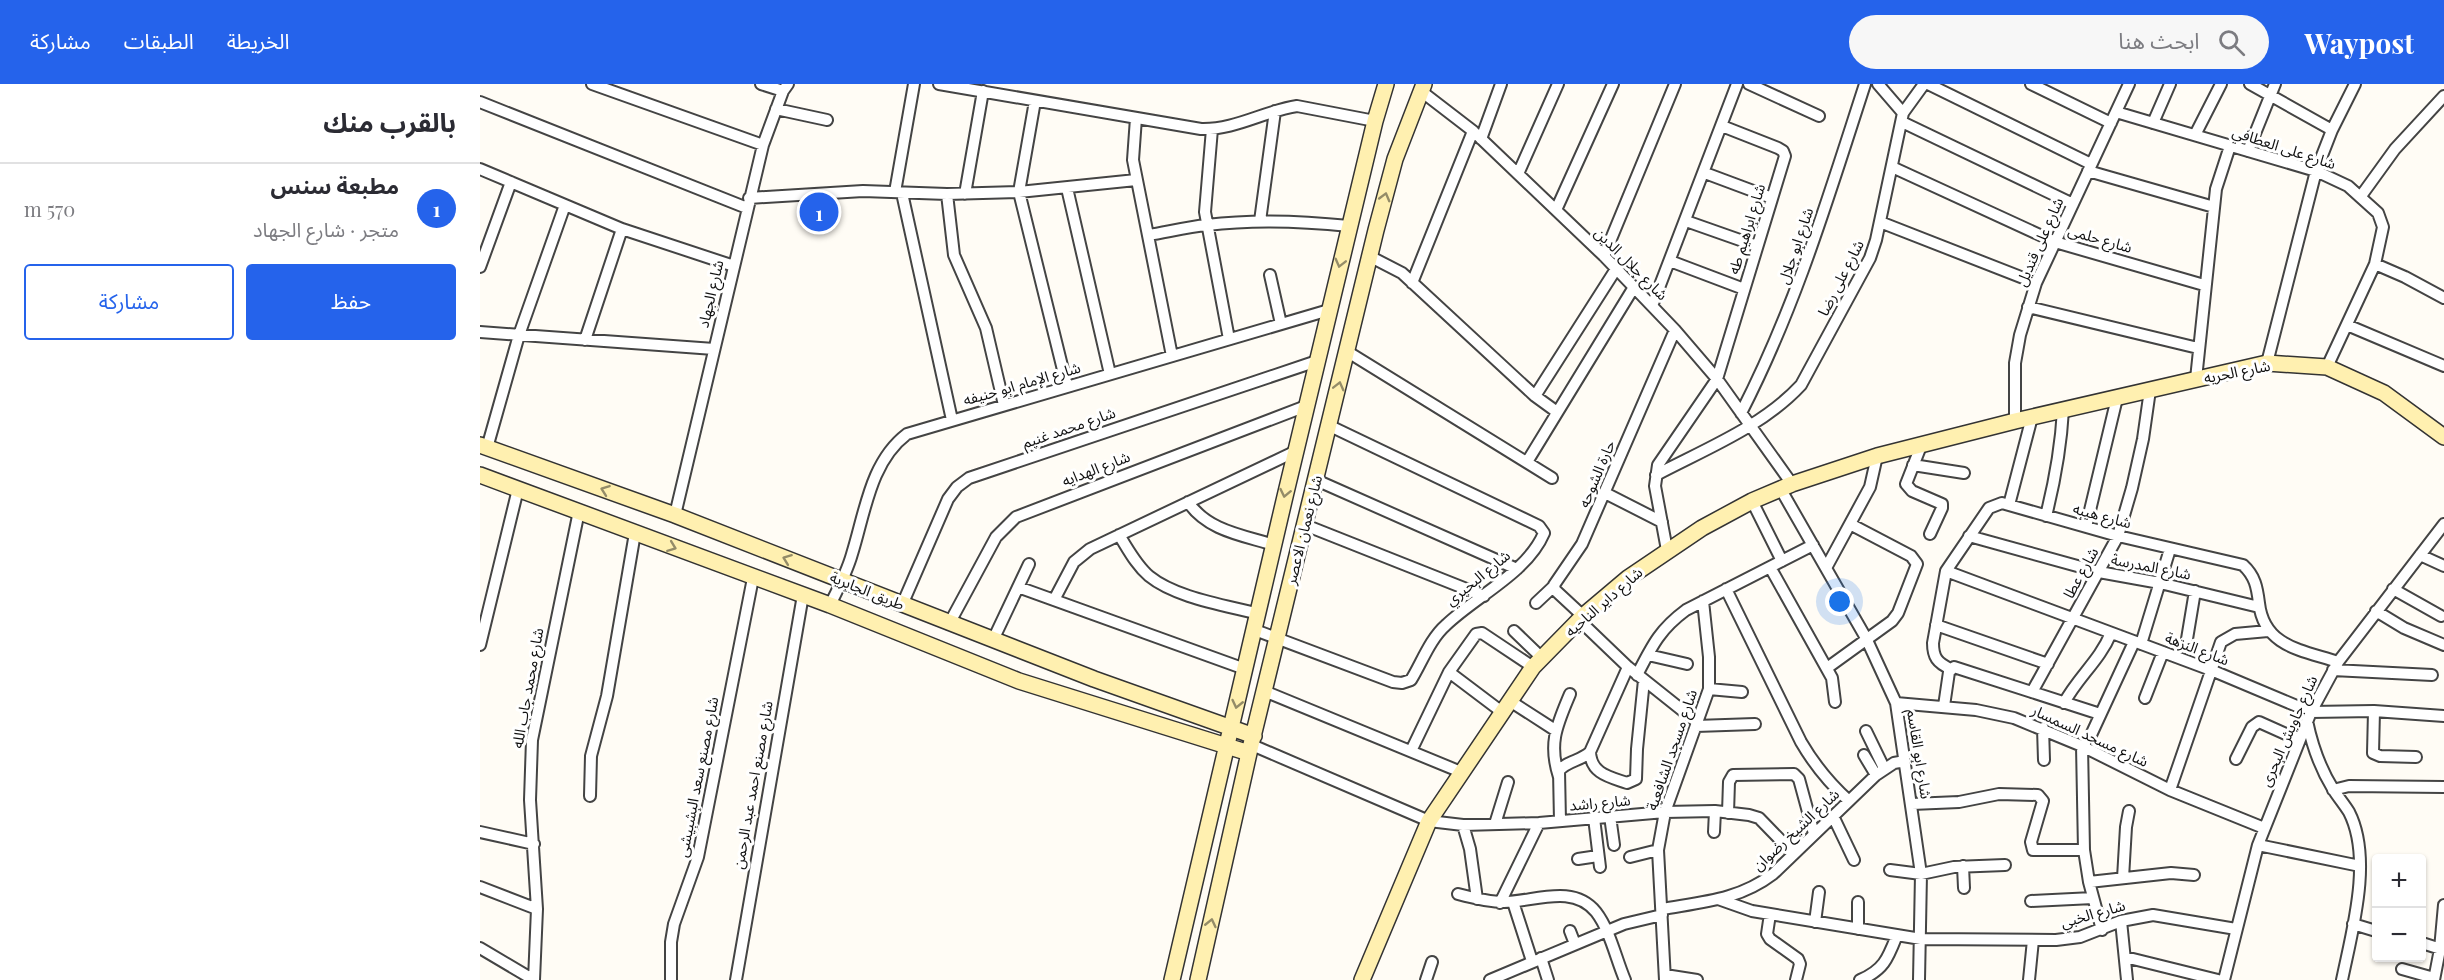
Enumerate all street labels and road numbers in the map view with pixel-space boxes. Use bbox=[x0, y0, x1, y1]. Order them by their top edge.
street label: شارع على العطافي bbox=[2229, 121, 2339, 176]
street label: شارع ابراهيم طه bbox=[1723, 181, 1772, 277]
street label: شارع على قنديل bbox=[2011, 194, 2070, 290]
street label: شارع ابو جلال bbox=[1773, 205, 1820, 288]
street label: شارع حلمى bbox=[2065, 219, 2135, 260]
street label: شارع جلال الدين bbox=[1589, 222, 1673, 307]
street label: شارع على رضا bbox=[1812, 236, 1871, 320]
street label: شارع الجهاد bbox=[693, 258, 731, 330]
street label: شارع الحريه bbox=[2202, 355, 2273, 390]
street label: شارع الإمام ابو حنيفه bbox=[961, 357, 1084, 412]
street label: شارع محمد غنيم bbox=[1019, 402, 1119, 455]
street label: حارة الشوحه bbox=[1573, 437, 1619, 510]
street label: شارع الهدايه bbox=[1059, 446, 1134, 493]
street label: شارع نعمان الاعصر bbox=[1280, 473, 1329, 588]
street label: شارع هيبه bbox=[2070, 498, 2134, 535]
street label: شارع عطا bbox=[2058, 543, 2105, 603]
street label: شارع البحيري bbox=[1441, 545, 1516, 612]
street label: شارع المدرسة bbox=[2109, 548, 2193, 587]
street label: شارع داير الناحيه bbox=[1560, 562, 1648, 643]
street label: طريق الجابرية bbox=[827, 566, 908, 615]
street label: شارع محمد جاب الله bbox=[507, 626, 550, 750]
street label: شارع النزهة bbox=[2162, 627, 2232, 672]
street label: شارع جاويش البحرى bbox=[2255, 672, 2324, 791]
street label: شارع مسجد الشافعية bbox=[1641, 686, 1704, 814]
street label: شارع مصنع سعد البشبيشى bbox=[672, 695, 725, 859]
street label: شارع مصنع احمد عبد الرحمن bbox=[727, 699, 780, 871]
street label: شارع مسجد السمسار bbox=[2027, 699, 2152, 774]
street label: شارع ابو القاسم bbox=[1900, 707, 1937, 801]
street label: شارع الشيخ رضوان bbox=[1748, 784, 1845, 877]
street label: شارع راشد bbox=[1568, 789, 1632, 818]
street label: شارع الخبي bbox=[2058, 894, 2128, 935]

